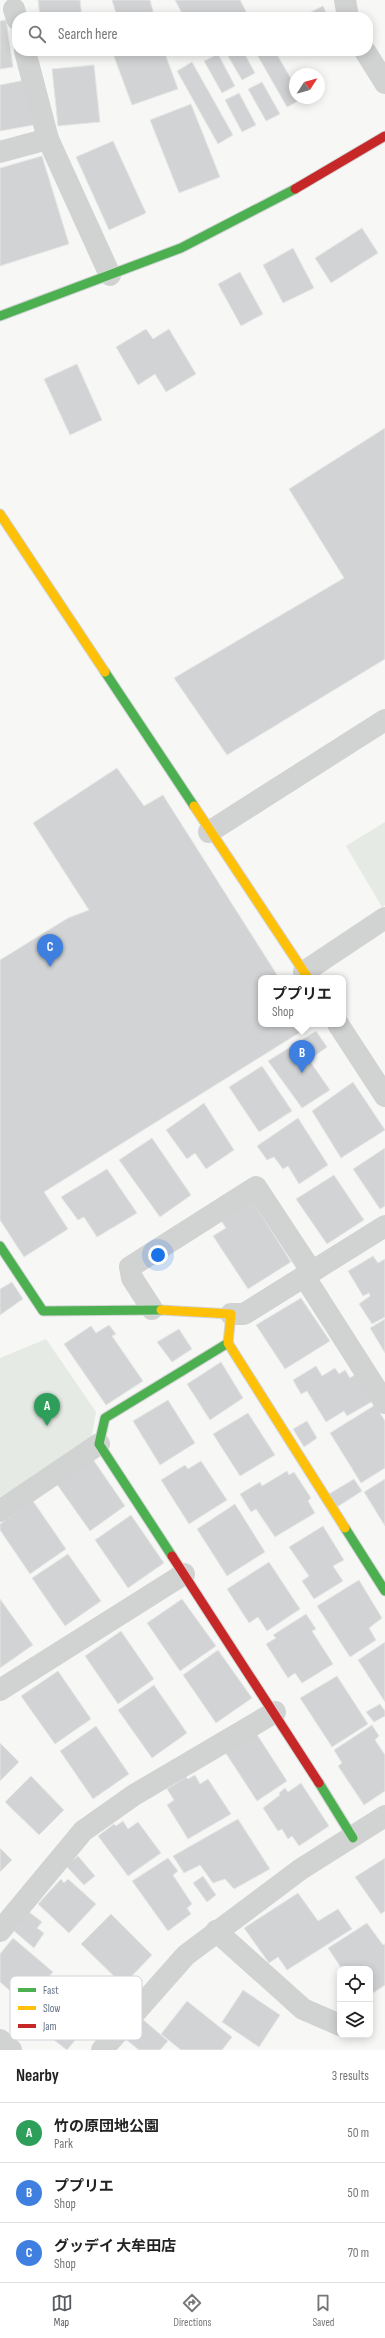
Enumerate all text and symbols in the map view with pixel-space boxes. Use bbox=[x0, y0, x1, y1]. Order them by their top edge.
search box bbox=[12, 12, 373, 56]
icon: search bbox=[26, 23, 48, 45]
text: Search here bbox=[58, 25, 118, 44]
north arrow bbox=[289, 68, 325, 104]
pin: C bbox=[37, 934, 63, 967]
popup bbox=[258, 975, 346, 1027]
text: ププリエ bbox=[272, 985, 332, 1004]
text: Shop bbox=[272, 1004, 294, 1020]
pin: B bbox=[289, 1040, 315, 1073]
your location bbox=[148, 1245, 168, 1265]
pin: A bbox=[34, 1393, 60, 1426]
map controls bbox=[337, 1966, 373, 2038]
button: locate bbox=[337, 1966, 373, 2002]
legend bbox=[10, 1976, 142, 2040]
text: Fast bbox=[43, 1984, 59, 1997]
text: Slow bbox=[43, 2002, 60, 2015]
button: layers bbox=[337, 2002, 373, 2038]
text: Jam bbox=[42, 2020, 57, 2033]
text: Nearby bbox=[16, 2066, 59, 2086]
text: 3 results bbox=[332, 2068, 369, 2084]
text: 竹の原団地公園 bbox=[54, 2117, 159, 2136]
text: A bbox=[26, 2125, 32, 2141]
text: 50 m bbox=[348, 2125, 369, 2141]
text: Park bbox=[54, 2136, 73, 2152]
text: ププリエ bbox=[54, 2177, 114, 2196]
text: B bbox=[26, 2185, 32, 2201]
text: 50 m bbox=[348, 2185, 369, 2201]
text: Shop bbox=[54, 2196, 76, 2212]
text: グッデイ 大牟田店 bbox=[54, 2237, 176, 2256]
text: C bbox=[26, 2245, 32, 2261]
text: 70 m bbox=[348, 2245, 369, 2261]
text: Shop bbox=[54, 2256, 76, 2272]
tab: Map bbox=[51, 2292, 73, 2329]
tab: Directions bbox=[174, 2292, 211, 2329]
tab: Saved bbox=[312, 2292, 334, 2329]

